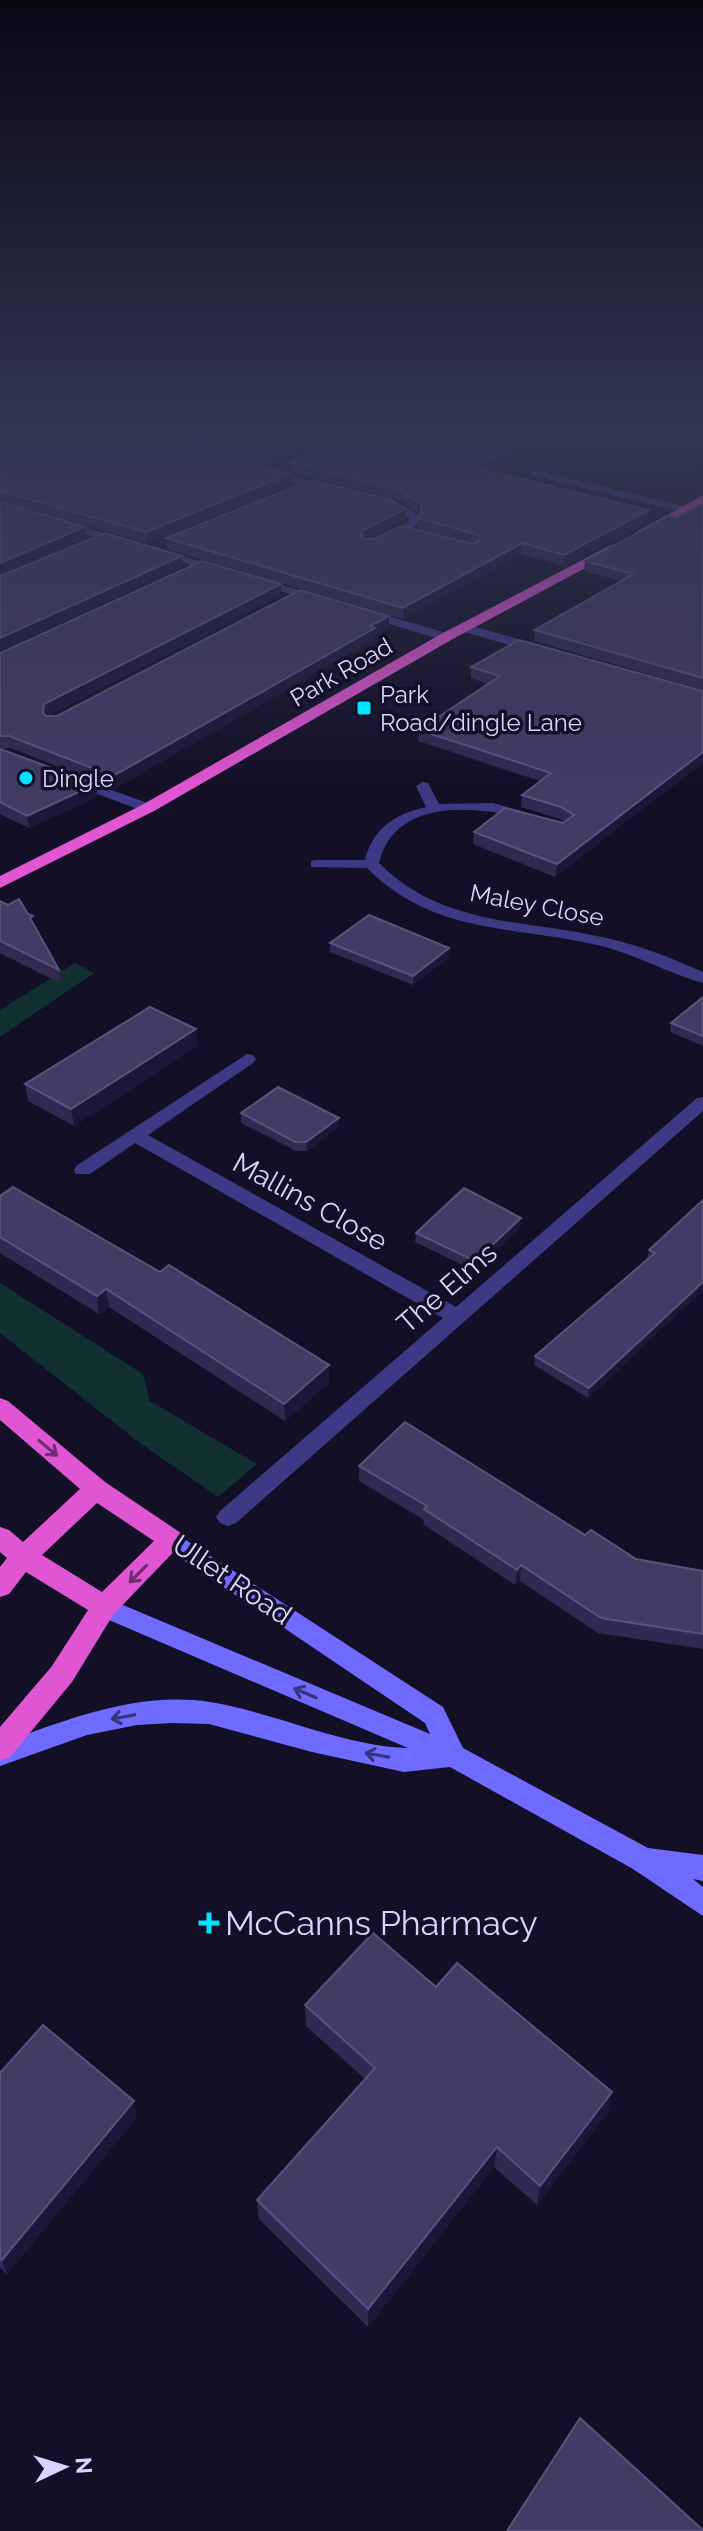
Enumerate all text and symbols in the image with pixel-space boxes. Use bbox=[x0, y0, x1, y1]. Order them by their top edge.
street label: Park Road bbox=[285, 631, 397, 713]
place label: Park Road/dingle Lane bbox=[380, 680, 582, 737]
marker: Park Road/dingle Lane bbox=[355, 699, 373, 717]
place label: Dingle bbox=[42, 764, 114, 793]
marker: Dingle bbox=[17, 769, 35, 787]
street label: Maley Close bbox=[468, 878, 606, 932]
street label: Mallins Close bbox=[227, 1146, 393, 1258]
street label: The Elms bbox=[391, 1236, 503, 1340]
one-way arrow bbox=[37, 1439, 58, 1457]
street label: Ullet Road bbox=[166, 1528, 298, 1632]
one-way arrow bbox=[129, 1564, 148, 1583]
one-way arrow bbox=[293, 1684, 318, 1699]
one-way arrow bbox=[110, 1710, 136, 1725]
one-way arrow bbox=[365, 1747, 390, 1762]
place label: McCanns Pharmacy bbox=[225, 1903, 538, 1943]
marker: McCanns Pharmacy bbox=[200, 1914, 218, 1932]
north arrow bbox=[24, 2427, 104, 2507]
text: N bbox=[70, 2456, 98, 2475]

